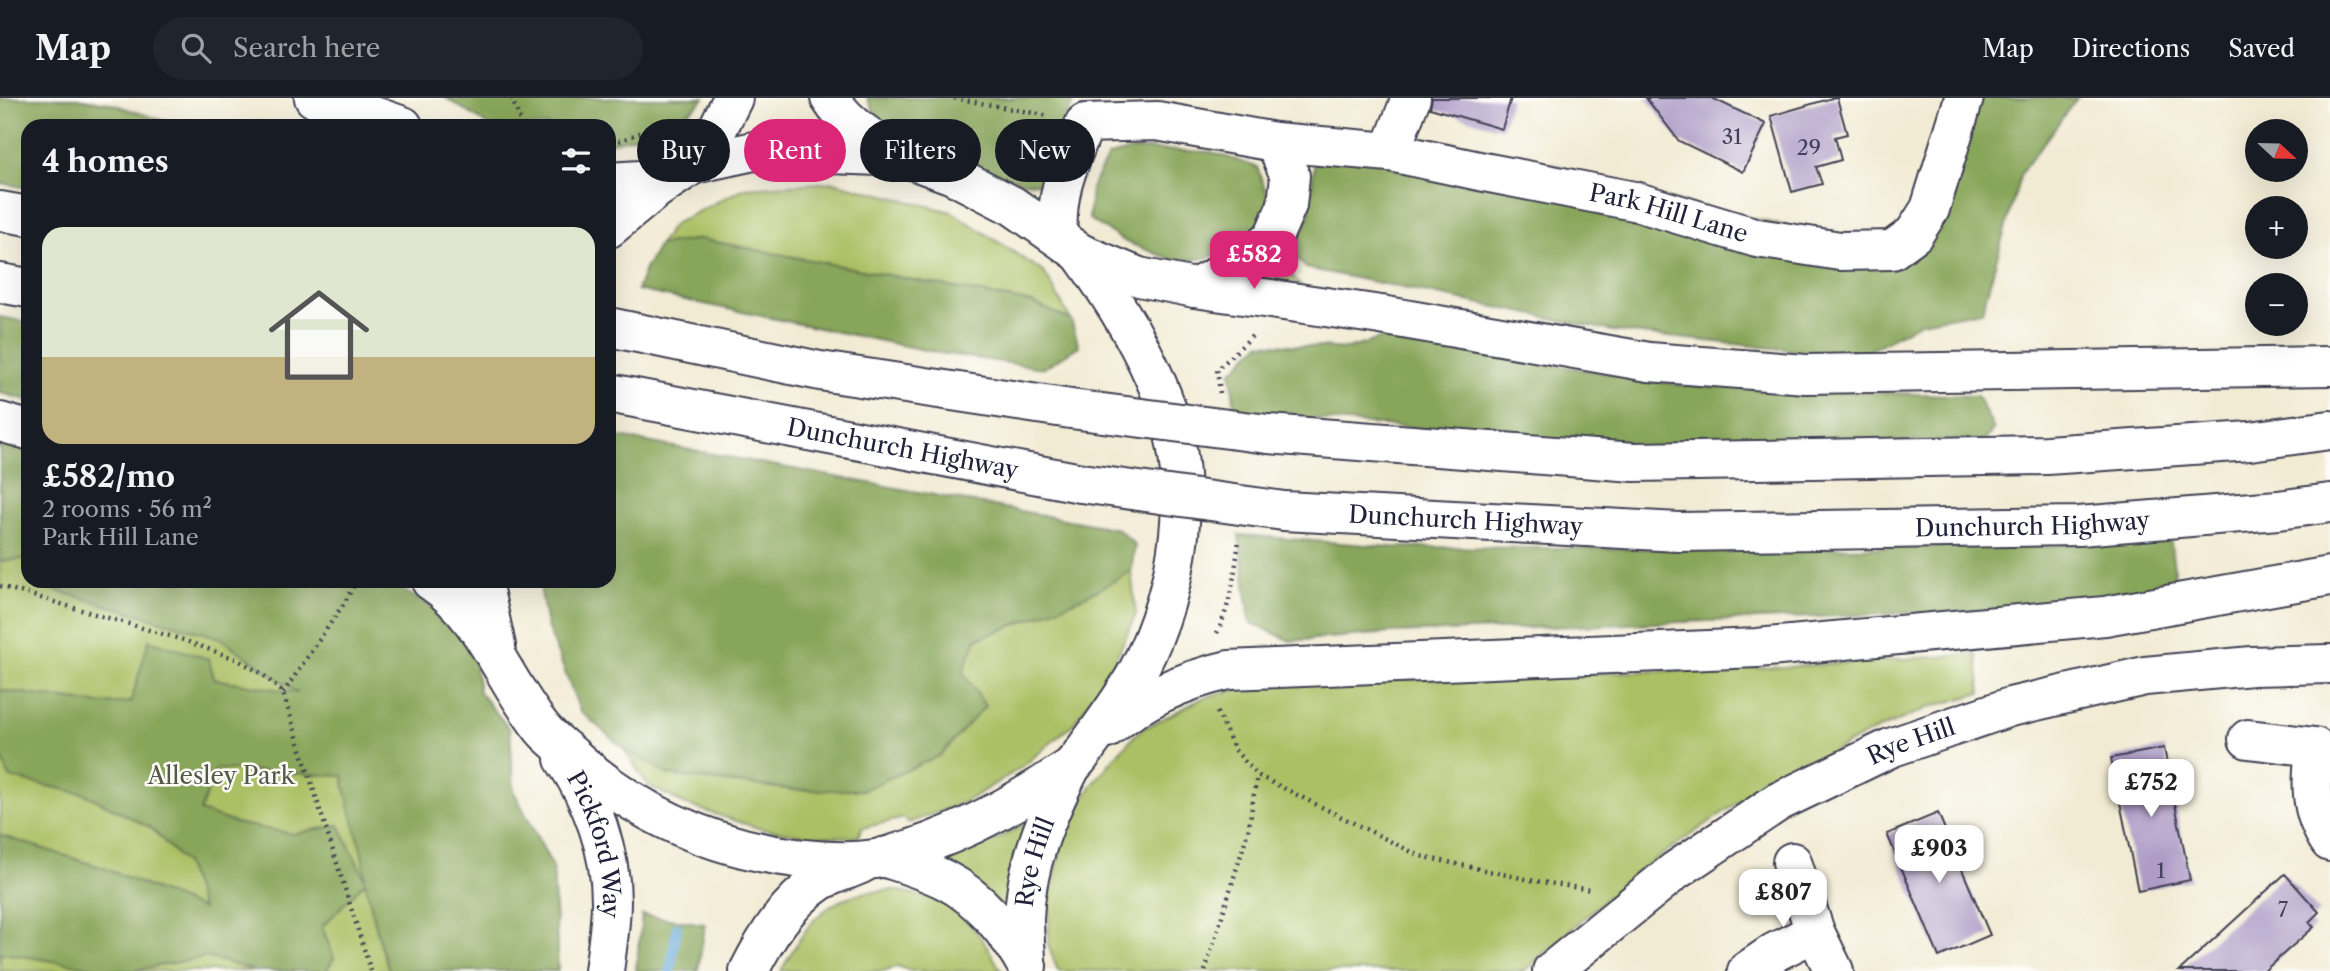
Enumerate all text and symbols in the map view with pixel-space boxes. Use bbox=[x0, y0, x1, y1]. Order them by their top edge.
search box bbox=[153, 17, 643, 80]
text: Map bbox=[35, 28, 111, 69]
icon: search bbox=[177, 29, 215, 67]
text: Search here bbox=[233, 32, 380, 64]
text: Map bbox=[1982, 34, 2034, 63]
text: Directions bbox=[2072, 34, 2190, 63]
text: Saved bbox=[2228, 34, 2295, 63]
chip: Buy bbox=[637, 119, 730, 182]
chip: Rent bbox=[744, 119, 846, 182]
chip: Filters bbox=[860, 119, 981, 182]
chip: New bbox=[995, 119, 1095, 182]
north arrow bbox=[2245, 119, 2308, 182]
map controls bbox=[2245, 119, 2308, 336]
house number: 31 bbox=[1722, 124, 1742, 149]
house number: 29 bbox=[1797, 135, 1821, 160]
icon: filters bbox=[557, 142, 595, 180]
text: 4 homes bbox=[42, 143, 169, 180]
street label: Park Hill Lane bbox=[1587, 178, 1751, 248]
button: + bbox=[2245, 196, 2308, 259]
pin: £582 bbox=[1213, 232, 1295, 291]
text: £582 bbox=[1226, 240, 1282, 268]
icon: home bbox=[256, 272, 382, 398]
button: − bbox=[2245, 273, 2308, 336]
street label: Dunchurch Highway bbox=[785, 412, 1022, 485]
text: £582/mo bbox=[42, 458, 175, 495]
text: 2 rooms · 56 m² bbox=[42, 495, 212, 523]
street label: Dunchurch Highway bbox=[1348, 499, 1585, 541]
street label: Dunchurch Highway bbox=[1915, 505, 2151, 542]
text: Park Hill Lane bbox=[42, 523, 199, 551]
street label: Rye Hill bbox=[1862, 712, 1959, 771]
pin: £752 bbox=[2110, 760, 2192, 819]
park label: Allesley Park bbox=[146, 761, 296, 790]
street label: Pickford Way bbox=[561, 766, 626, 920]
text: £752 bbox=[2124, 768, 2178, 796]
street label: Rye Hill bbox=[1010, 813, 1060, 908]
pin: £903 bbox=[1898, 826, 1980, 885]
text: £903 bbox=[1911, 834, 1967, 862]
house number: 1 bbox=[2157, 858, 2166, 883]
pin: £807 bbox=[1742, 870, 1824, 929]
text: £807 bbox=[1755, 878, 1811, 906]
house number: 7 bbox=[2278, 897, 2289, 922]

